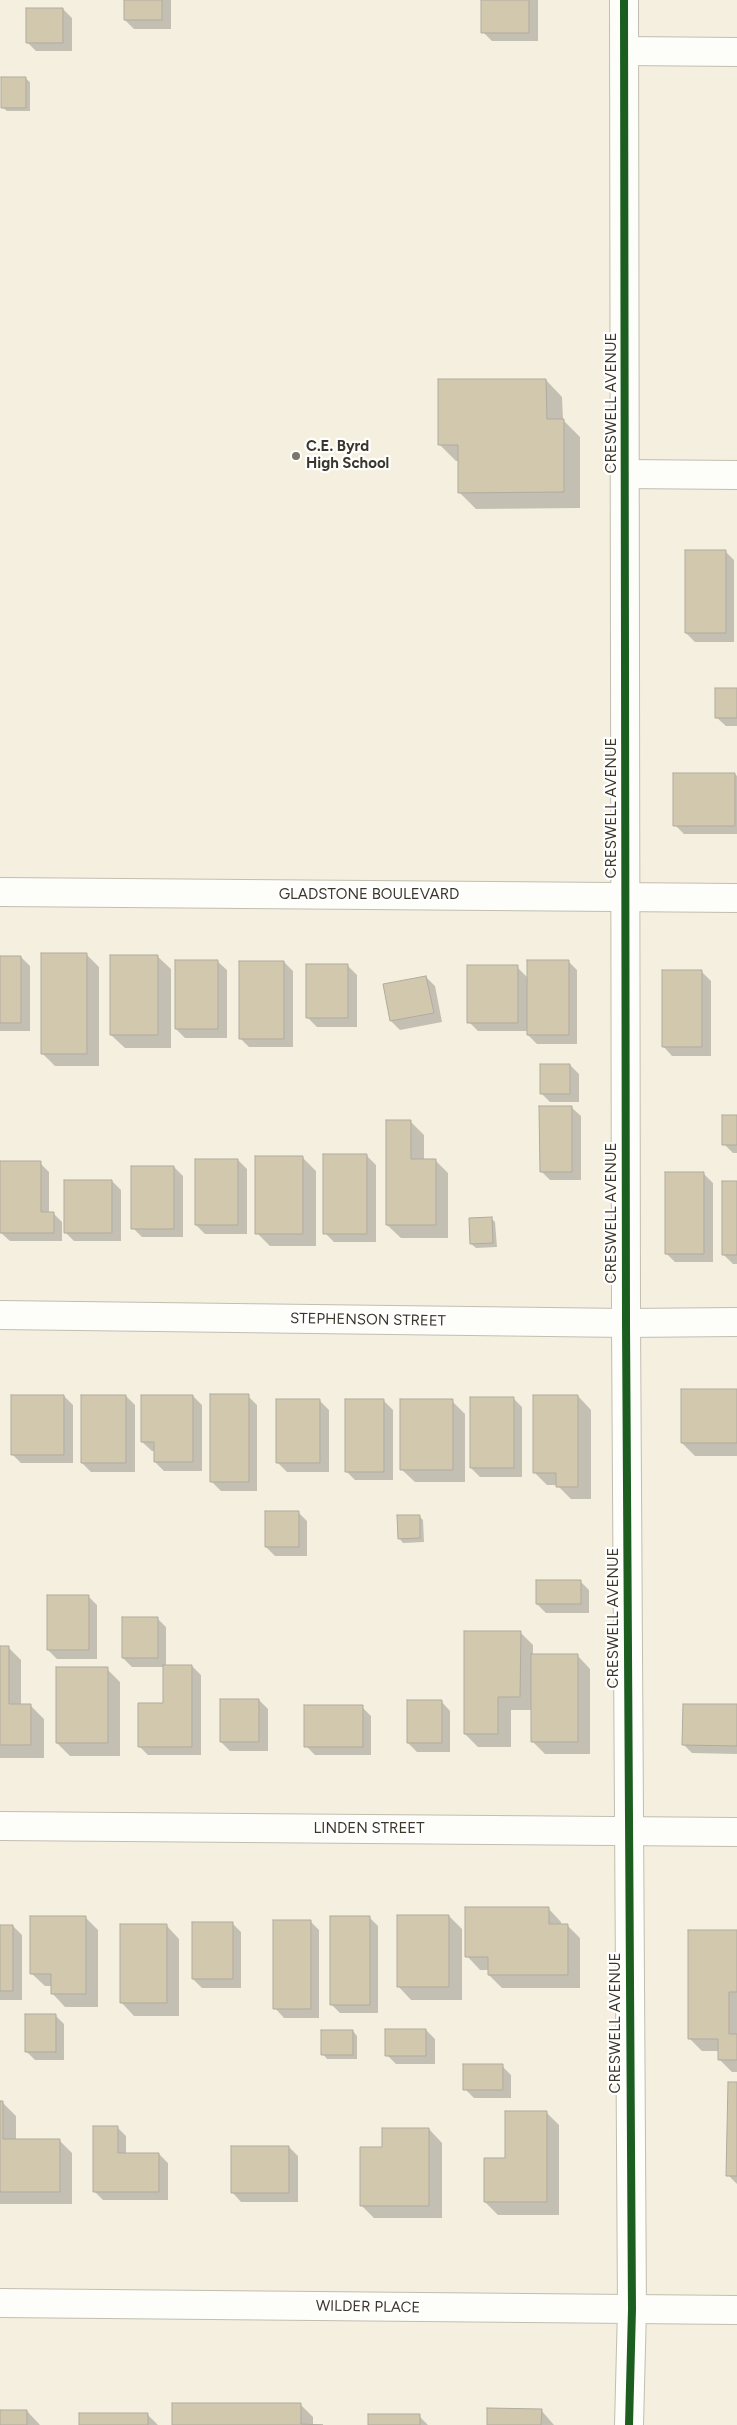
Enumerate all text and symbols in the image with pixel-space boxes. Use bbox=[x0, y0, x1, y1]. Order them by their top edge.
street label: CRESWELL AVENUE bbox=[603, 333, 621, 473]
place label: C.E. Byrd High School bbox=[306, 438, 389, 473]
marker: C.E. Byrd High School bbox=[290, 450, 302, 462]
street label: CRESWELL AVENUE bbox=[603, 738, 621, 878]
street label: GLADSTONE BOULEVARD bbox=[279, 886, 459, 904]
street label: CRESWELL AVENUE bbox=[603, 1143, 621, 1283]
street label: STEPHENSON STREET bbox=[290, 1310, 446, 1330]
street label: CRESWELL AVENUE bbox=[605, 1548, 623, 1688]
street label: LINDEN STREET bbox=[314, 1820, 424, 1838]
street label: CRESWELL AVENUE bbox=[607, 1953, 625, 2093]
street label: WILDER PLACE bbox=[316, 2297, 420, 2317]

